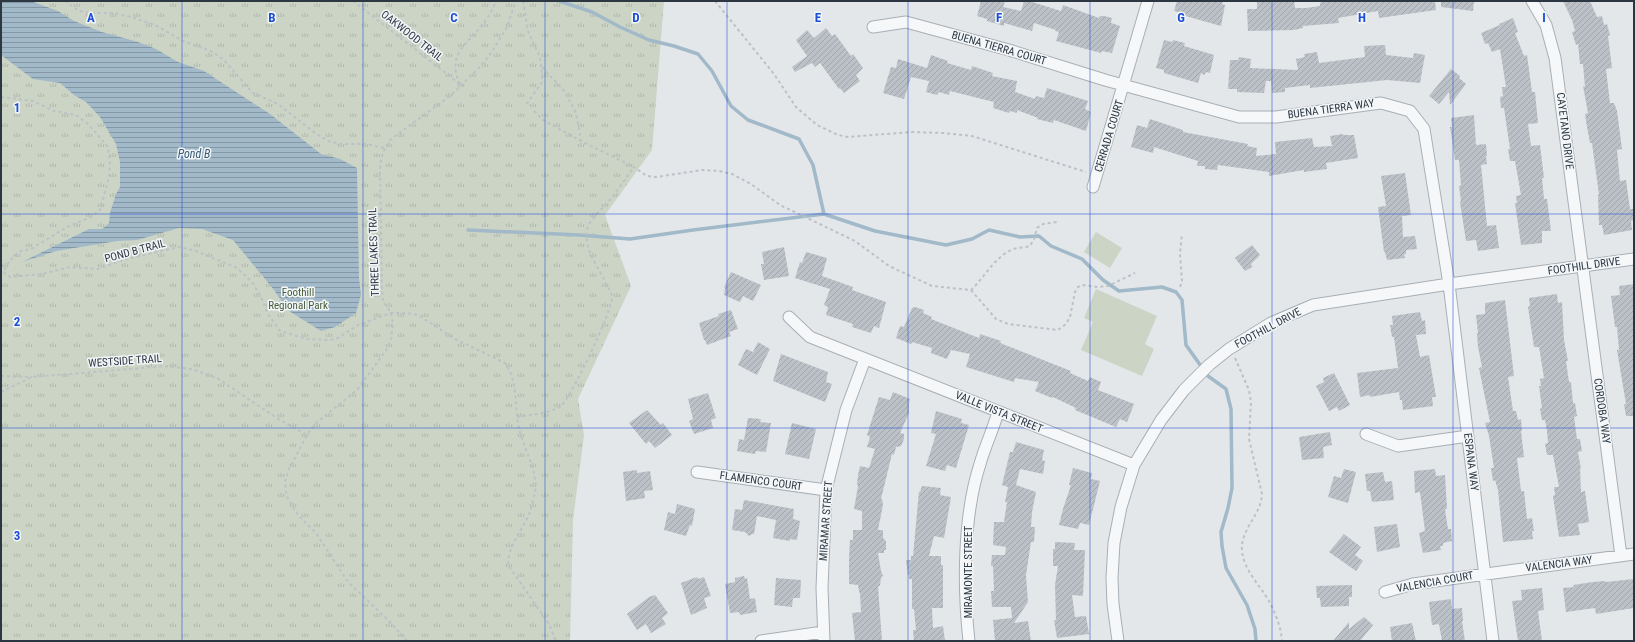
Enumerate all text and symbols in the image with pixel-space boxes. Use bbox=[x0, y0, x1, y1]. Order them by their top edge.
street label: OAKWOOD TRAIL bbox=[378, 8, 446, 64]
text: A bbox=[87, 10, 95, 25]
text: B bbox=[268, 10, 276, 25]
text: C bbox=[450, 10, 458, 25]
text: D bbox=[632, 10, 640, 25]
text: E bbox=[815, 10, 822, 25]
text: F bbox=[996, 10, 1002, 25]
text: G bbox=[1177, 10, 1185, 25]
text: H bbox=[1358, 10, 1366, 25]
text: I bbox=[1542, 10, 1546, 25]
street label: BUENA TIERRA COURT bbox=[950, 28, 1048, 68]
street label: CAYETANO DRIVE bbox=[1554, 92, 1576, 171]
street label: BUENA TIERRA WAY bbox=[1287, 96, 1375, 122]
street label: CERRADA COURT bbox=[1092, 98, 1126, 174]
text: 1 bbox=[14, 100, 20, 115]
water label: Pond B bbox=[178, 147, 211, 161]
street label: THREE LAKES TRAIL bbox=[366, 207, 382, 297]
street label: POND B TRAIL bbox=[103, 237, 167, 265]
street label: FOOTHILL DRIVE bbox=[1547, 254, 1622, 278]
park label: Foothill Regional Park bbox=[268, 286, 328, 312]
street label: FOOTHILL DRIVE bbox=[1233, 305, 1304, 351]
text: 2 bbox=[14, 314, 21, 329]
street label: WESTSIDE TRAIL bbox=[88, 352, 162, 370]
street label: CORDOBA WAY bbox=[1591, 377, 1613, 445]
street label: VALLE VISTA STREET bbox=[953, 388, 1045, 436]
street label: ESPANA WAY bbox=[1461, 432, 1481, 492]
street label: FLAMENCO COURT bbox=[719, 469, 803, 493]
street label: MIRAMAR STREET bbox=[817, 480, 835, 562]
street label: MIRAMONTE STREET bbox=[962, 525, 975, 618]
text: 3 bbox=[14, 528, 20, 543]
street label: VALENCIA WAY bbox=[1525, 553, 1593, 575]
street label: VALENCIA COURT bbox=[1396, 569, 1475, 595]

